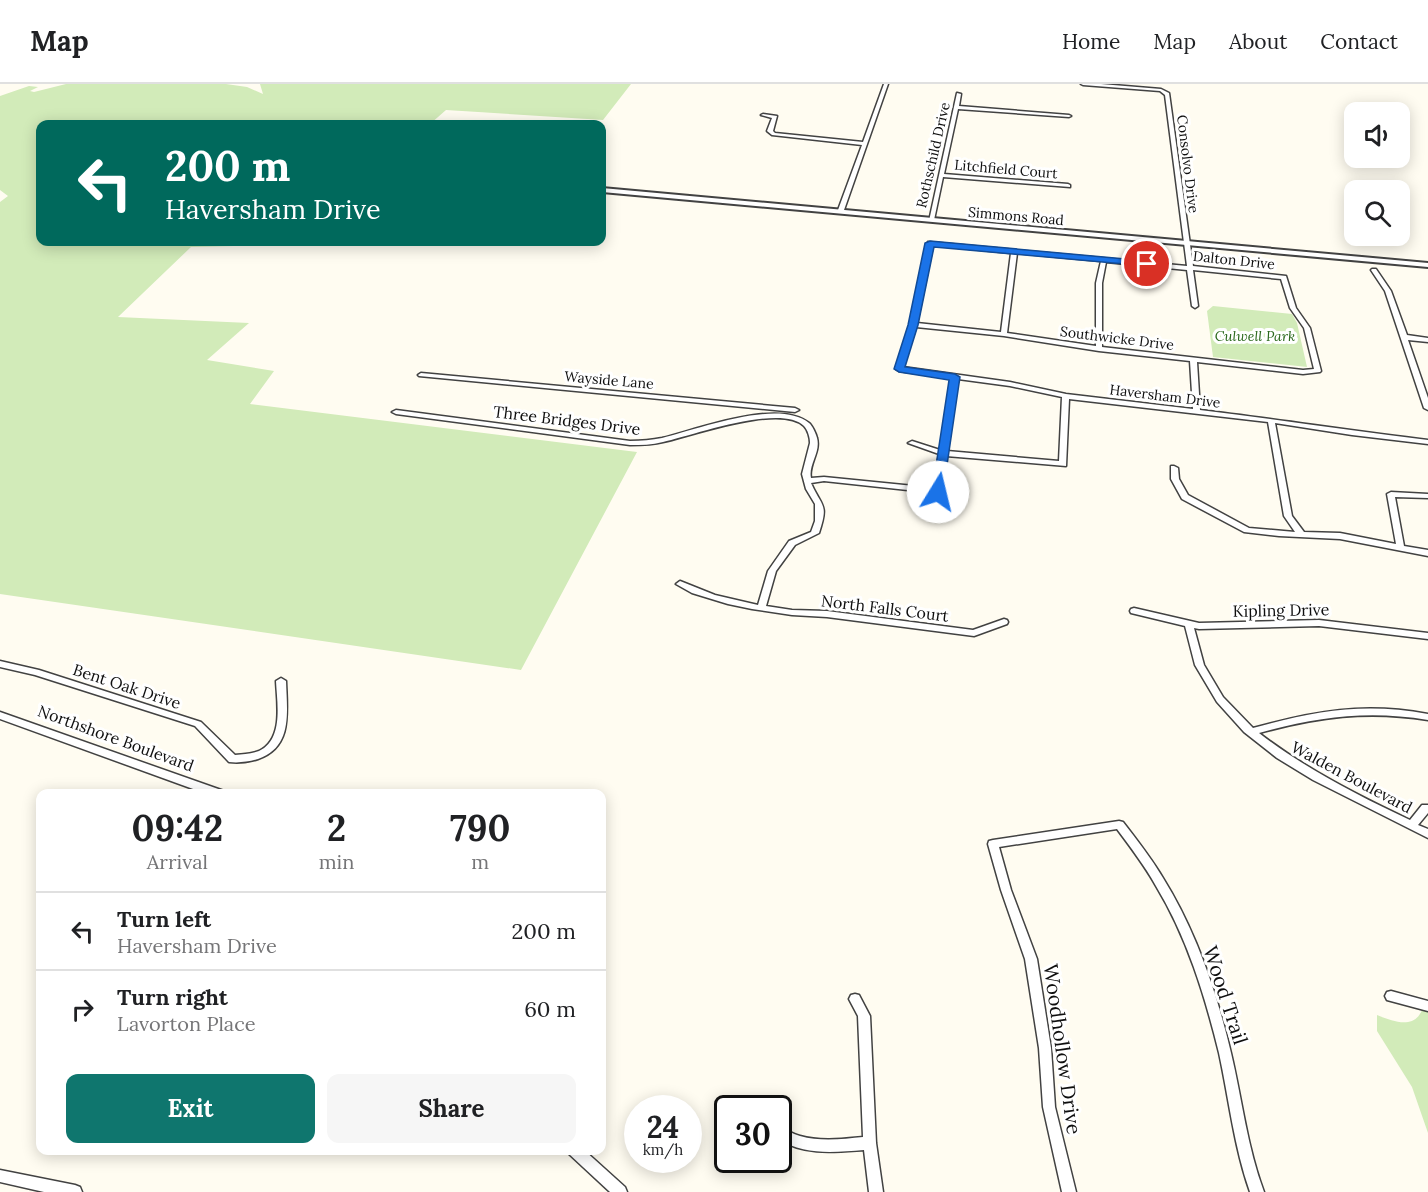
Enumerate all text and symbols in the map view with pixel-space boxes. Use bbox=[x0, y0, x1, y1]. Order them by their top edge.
text: Map bbox=[30, 23, 89, 59]
text: Home bbox=[1062, 28, 1120, 55]
text: Map bbox=[1153, 28, 1196, 55]
text: About bbox=[1229, 28, 1287, 55]
text: Contact bbox=[1320, 28, 1398, 55]
street label: Rothschild Drive bbox=[912, 100, 954, 210]
map controls bbox=[1344, 102, 1410, 246]
button: sound bbox=[1344, 102, 1410, 168]
street label: Consolvo Drive bbox=[1173, 114, 1203, 215]
text: 200 m bbox=[165, 139, 291, 193]
icon: left bbox=[66, 144, 144, 222]
street label: Litchfield Court bbox=[954, 156, 1059, 183]
button: search bbox=[1344, 180, 1410, 246]
text: Haversham Drive bbox=[165, 192, 381, 226]
street label: Simmons Road bbox=[967, 203, 1065, 229]
pin bbox=[1121, 238, 1172, 289]
icon: arrive bbox=[1130, 247, 1163, 280]
street label: Dalton Drive bbox=[1192, 247, 1276, 273]
street label: Southwicke Drive bbox=[1059, 322, 1175, 354]
park label: Culwell Park bbox=[1215, 327, 1295, 345]
street label: Wayside Lane bbox=[564, 367, 655, 393]
street label: Haversham Drive bbox=[1108, 380, 1222, 412]
street label: Three Bridges Drive bbox=[492, 401, 642, 439]
position arrow bbox=[906, 460, 970, 524]
street label: North Falls Court bbox=[820, 590, 951, 626]
street label: Kipling Drive bbox=[1233, 599, 1330, 621]
street label: Bent Oak Drive bbox=[70, 659, 184, 713]
street label: Northshore Boulevard bbox=[35, 700, 197, 776]
street label: Walden Boulevard bbox=[1288, 737, 1416, 818]
text: 09:42 bbox=[132, 805, 223, 851]
text: 2 bbox=[327, 805, 346, 851]
text: 790 bbox=[450, 805, 510, 851]
text: Arrival bbox=[147, 849, 208, 874]
text: min bbox=[319, 849, 354, 874]
text: m bbox=[471, 849, 489, 874]
text: Turn left bbox=[117, 905, 211, 933]
icon: left bbox=[66, 915, 99, 948]
text: 200 m bbox=[511, 917, 576, 945]
text: Haversham Drive bbox=[117, 933, 277, 958]
street label: Wood Trail bbox=[1198, 943, 1254, 1047]
street label: Woodhollow Drive bbox=[1039, 962, 1087, 1136]
text: Turn right bbox=[117, 983, 228, 1011]
icon: right bbox=[66, 993, 99, 1026]
text: 60 m bbox=[524, 995, 576, 1023]
text: Lavorton Place bbox=[117, 1011, 256, 1036]
button: Exit bbox=[66, 1074, 315, 1143]
button: Share bbox=[327, 1074, 576, 1143]
speed limit sign: 30 bbox=[714, 1095, 792, 1173]
text: 24 bbox=[647, 1108, 679, 1146]
text: km/h bbox=[643, 1140, 683, 1159]

